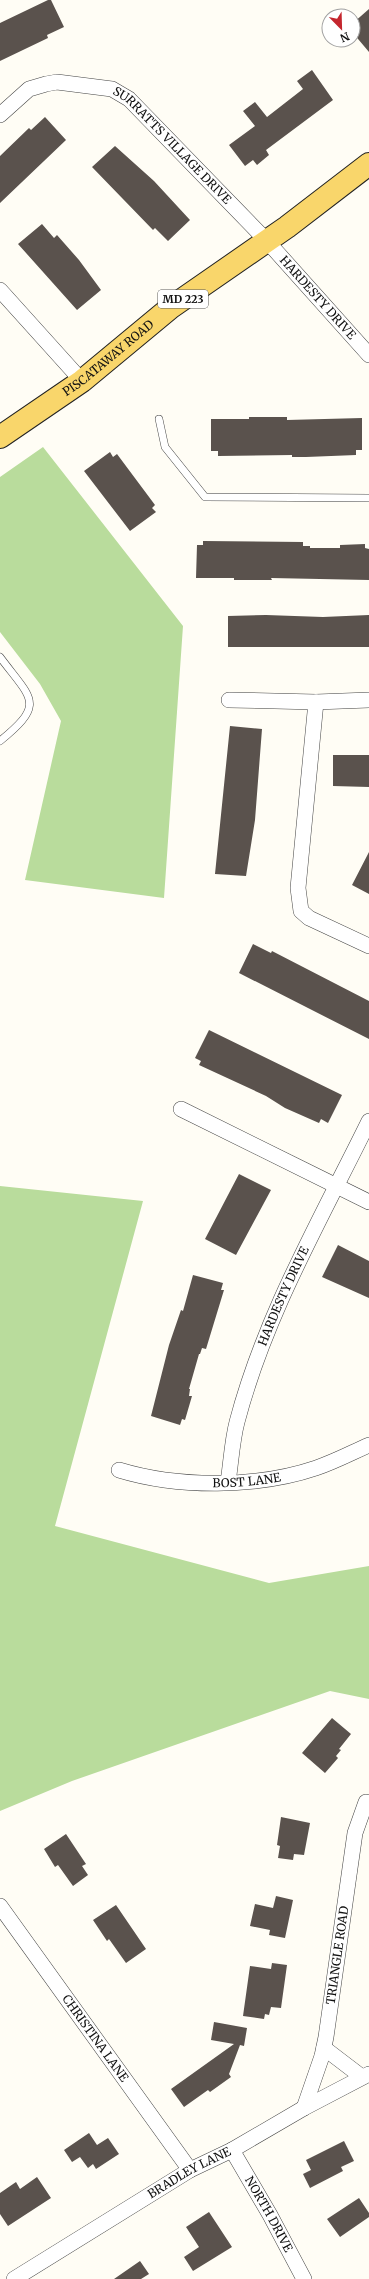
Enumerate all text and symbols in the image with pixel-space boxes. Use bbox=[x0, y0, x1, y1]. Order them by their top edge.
north arrow bbox=[321, 8, 361, 48]
text: N bbox=[338, 29, 352, 45]
street label: SURRATTS VILLAGE DRIVE bbox=[110, 83, 235, 207]
street label: HARDESTY DRIVE bbox=[277, 252, 359, 342]
road number: MD 223 bbox=[158, 290, 208, 308]
street label: PISCATAWAY ROAD bbox=[59, 317, 157, 399]
street label: HARDESTY DRIVE bbox=[255, 1244, 312, 1348]
street label: BOST LANE bbox=[213, 1469, 282, 1490]
street label: TRIANGLE ROAD bbox=[323, 1905, 352, 2006]
street label: CHRISTINA LANE bbox=[59, 1992, 132, 2085]
street label: BRADLEY LANE bbox=[145, 2144, 233, 2201]
street label: NORTH DRIVE bbox=[242, 2173, 296, 2255]

